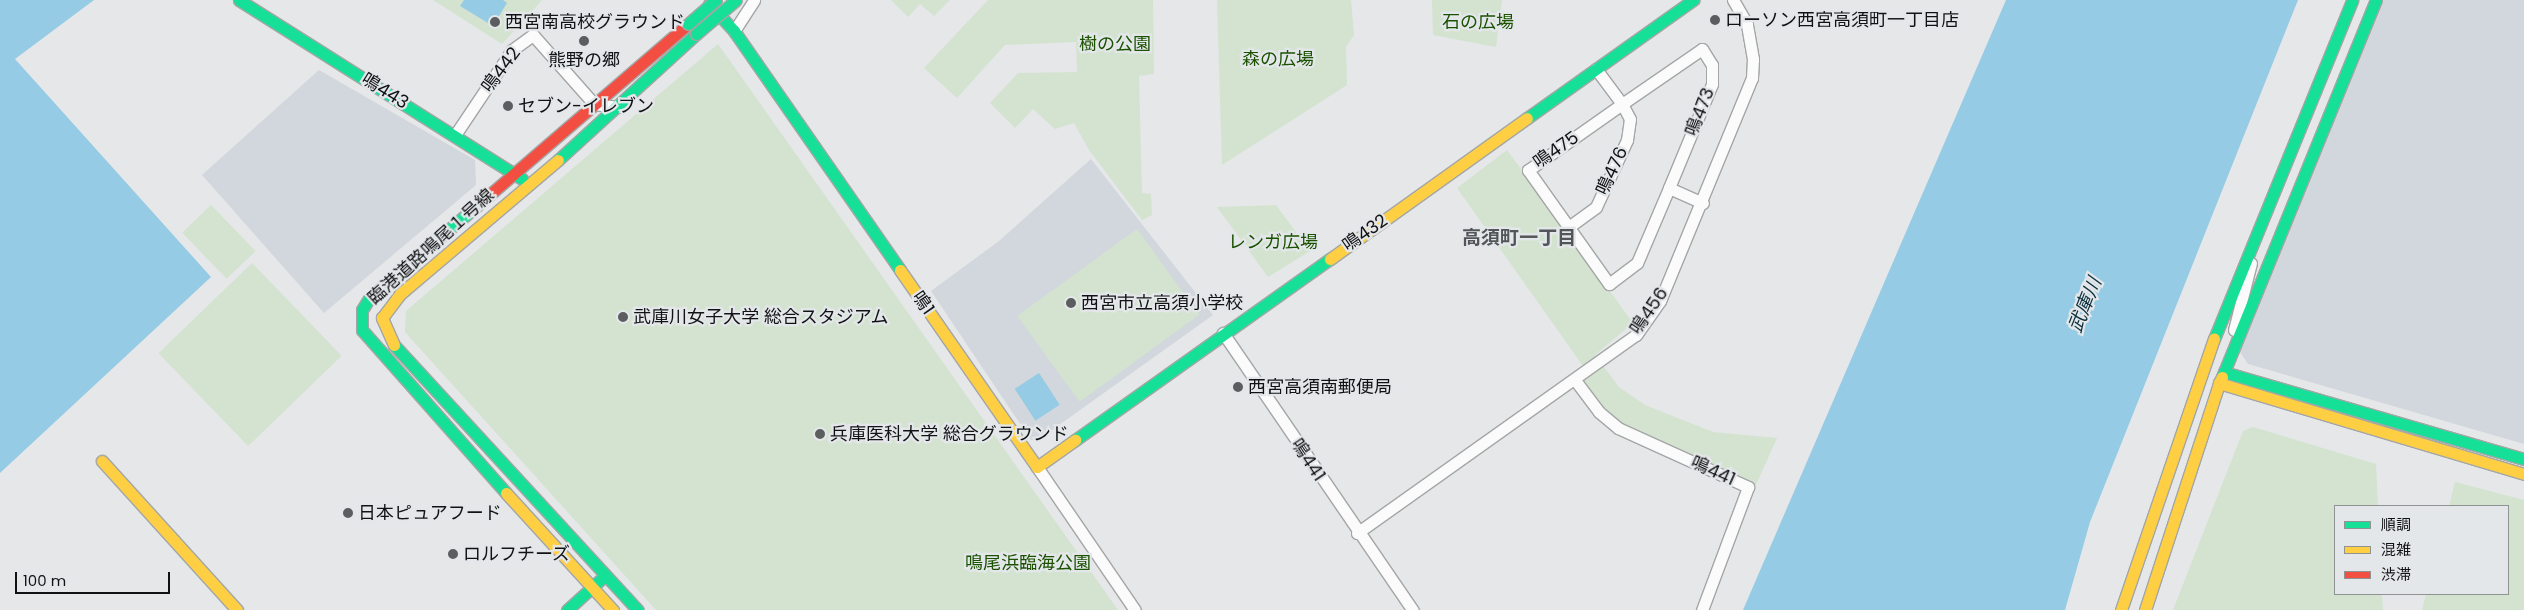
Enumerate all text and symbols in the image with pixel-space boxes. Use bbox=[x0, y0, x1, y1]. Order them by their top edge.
place label: ローソン西宮高須町一丁目店 bbox=[1725, 9, 1959, 31]
place label: 西宮南高校グラウンド bbox=[505, 11, 685, 33]
park label: 石の広場 bbox=[1442, 11, 1514, 33]
marker: ローソン西宮高須町一丁目店 bbox=[1709, 14, 1721, 26]
marker: 西宮南高校グラウンド bbox=[489, 16, 501, 28]
park label: 樹の公園 bbox=[1079, 33, 1151, 55]
marker: 熊野の郷 bbox=[578, 35, 590, 47]
street label: 鳴442 bbox=[477, 43, 525, 97]
park label: 森の広場 bbox=[1242, 48, 1314, 70]
place label: 熊野の郷 bbox=[548, 49, 620, 71]
street label: 鳴443 bbox=[358, 68, 412, 114]
street label: 鳴473 bbox=[1681, 85, 1719, 139]
place label: セブン-イレブン bbox=[518, 95, 654, 117]
marker: セブン-イレブン bbox=[502, 100, 514, 112]
street label: 鳴475 bbox=[1529, 127, 1583, 173]
street label: 鳴476 bbox=[1592, 144, 1632, 198]
street label: 臨港道路鳴尾１号線 bbox=[364, 185, 498, 309]
street label: 鳴432 bbox=[1338, 210, 1392, 256]
district label: 高須町一丁目 bbox=[1462, 227, 1576, 249]
park label: レンガ広場 bbox=[1228, 231, 1318, 253]
water label: 武庫川 bbox=[2064, 274, 2106, 336]
street label: 鳴456 bbox=[1625, 283, 1673, 339]
street label: 鳴1 bbox=[907, 287, 939, 319]
place label: 西宮市立高須小学校 bbox=[1081, 292, 1243, 314]
marker: 西宮市立高須小学校 bbox=[1065, 297, 1077, 309]
place label: 武庫川女子大学 総合スタジアム bbox=[633, 306, 890, 328]
marker: 武庫川女子大学 総合スタジアム bbox=[617, 311, 629, 323]
place label: 西宮高須南郵便局 bbox=[1248, 376, 1392, 398]
marker: 西宮高須南郵便局 bbox=[1232, 381, 1244, 393]
place label: 兵庫医科大学 総合グラウンド bbox=[830, 423, 1069, 445]
marker: 兵庫医科大学 総合グラウンド bbox=[814, 428, 826, 440]
street label: 鳴441 bbox=[1286, 435, 1330, 485]
street label: 鳴441 bbox=[1687, 452, 1739, 490]
place label: 日本ピュアフード bbox=[358, 502, 502, 524]
legend bbox=[2334, 505, 2509, 595]
marker: 日本ピュアフード bbox=[342, 507, 354, 519]
text: 順調 bbox=[2381, 514, 2411, 535]
text: 混雑 bbox=[2381, 539, 2411, 560]
place label: ロルフチーズ bbox=[463, 543, 571, 565]
marker: ロルフチーズ bbox=[447, 548, 459, 560]
park label: 鳴尾浜臨海公園 bbox=[965, 552, 1091, 574]
scale bar bbox=[18, 562, 172, 594]
text: 渋滞 bbox=[2381, 564, 2411, 585]
text: 100 m bbox=[23, 570, 66, 591]

